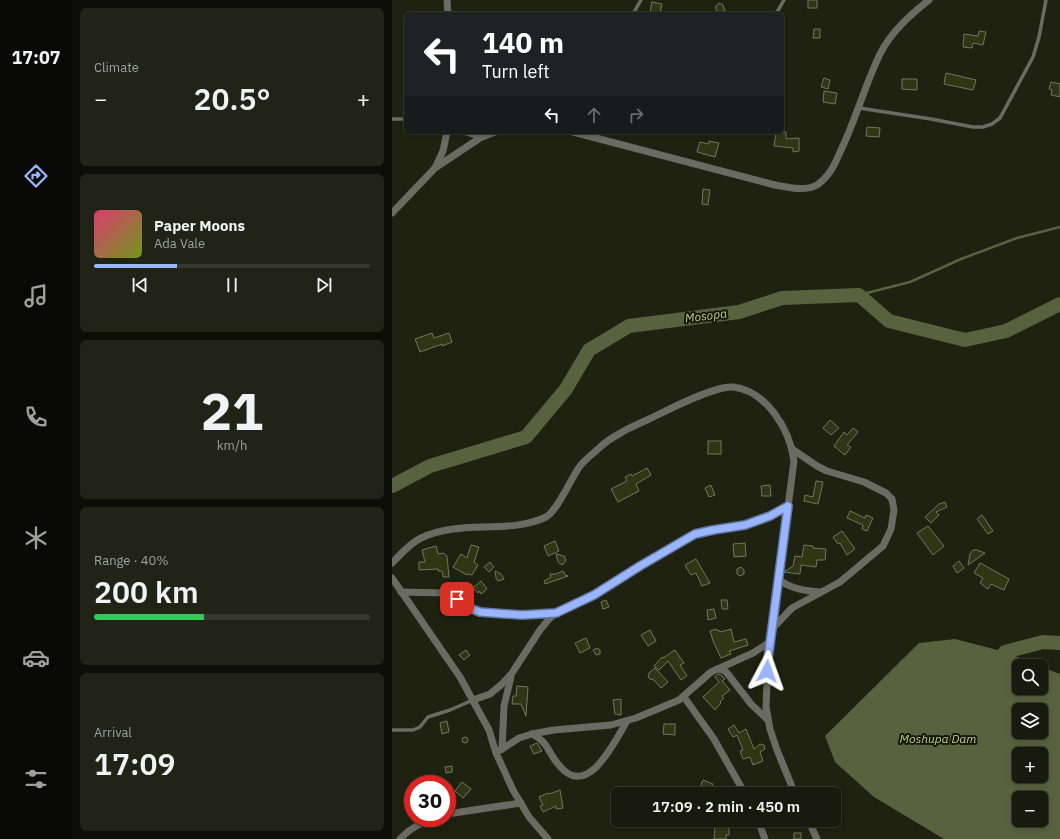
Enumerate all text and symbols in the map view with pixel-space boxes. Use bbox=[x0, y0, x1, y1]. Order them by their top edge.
text: 140 m bbox=[482, 24, 564, 61]
icon: left bbox=[416, 28, 468, 80]
text: 17:07 bbox=[11, 46, 61, 69]
text: Climate bbox=[94, 59, 139, 76]
text: Turn left bbox=[482, 60, 550, 83]
text: 20.5° bbox=[193, 79, 271, 118]
text: − bbox=[94, 84, 107, 113]
text: + bbox=[357, 84, 370, 113]
icon: left bbox=[541, 104, 563, 126]
icon: ahead bbox=[583, 104, 605, 126]
icon: right bbox=[625, 104, 647, 126]
icon: directions bbox=[22, 162, 50, 190]
text: Paper Moons bbox=[154, 216, 245, 235]
text: Ada Vale bbox=[154, 235, 205, 252]
icon: previous bbox=[129, 274, 151, 296]
icon: pause bbox=[221, 274, 243, 296]
icon: next bbox=[313, 274, 335, 296]
icon: music bbox=[22, 282, 50, 310]
water label: Mosopa bbox=[684, 305, 728, 326]
text: 21 bbox=[201, 377, 263, 444]
icon: phone bbox=[22, 403, 50, 431]
text: km/h bbox=[217, 437, 247, 454]
icon: climate bbox=[22, 524, 50, 552]
text: Range · 40% bbox=[94, 552, 168, 569]
text: 200 km bbox=[94, 572, 199, 611]
pin bbox=[440, 582, 474, 616]
icon: arrive bbox=[446, 588, 468, 610]
icon: car bbox=[22, 644, 50, 672]
position arrow bbox=[746, 650, 788, 692]
map controls bbox=[1012, 659, 1048, 827]
button: search bbox=[1012, 659, 1048, 695]
button: layers bbox=[1012, 703, 1048, 739]
text: Arrival bbox=[94, 724, 132, 741]
water label: Moshupa Dam bbox=[900, 731, 976, 746]
text: 17:09 bbox=[94, 744, 176, 783]
button: + bbox=[1012, 747, 1048, 783]
icon: filters bbox=[22, 765, 50, 793]
speed limit sign: 30 bbox=[404, 775, 456, 827]
button: − bbox=[1012, 791, 1048, 827]
text: 17:09 · 2 min · 450 m bbox=[652, 797, 800, 816]

